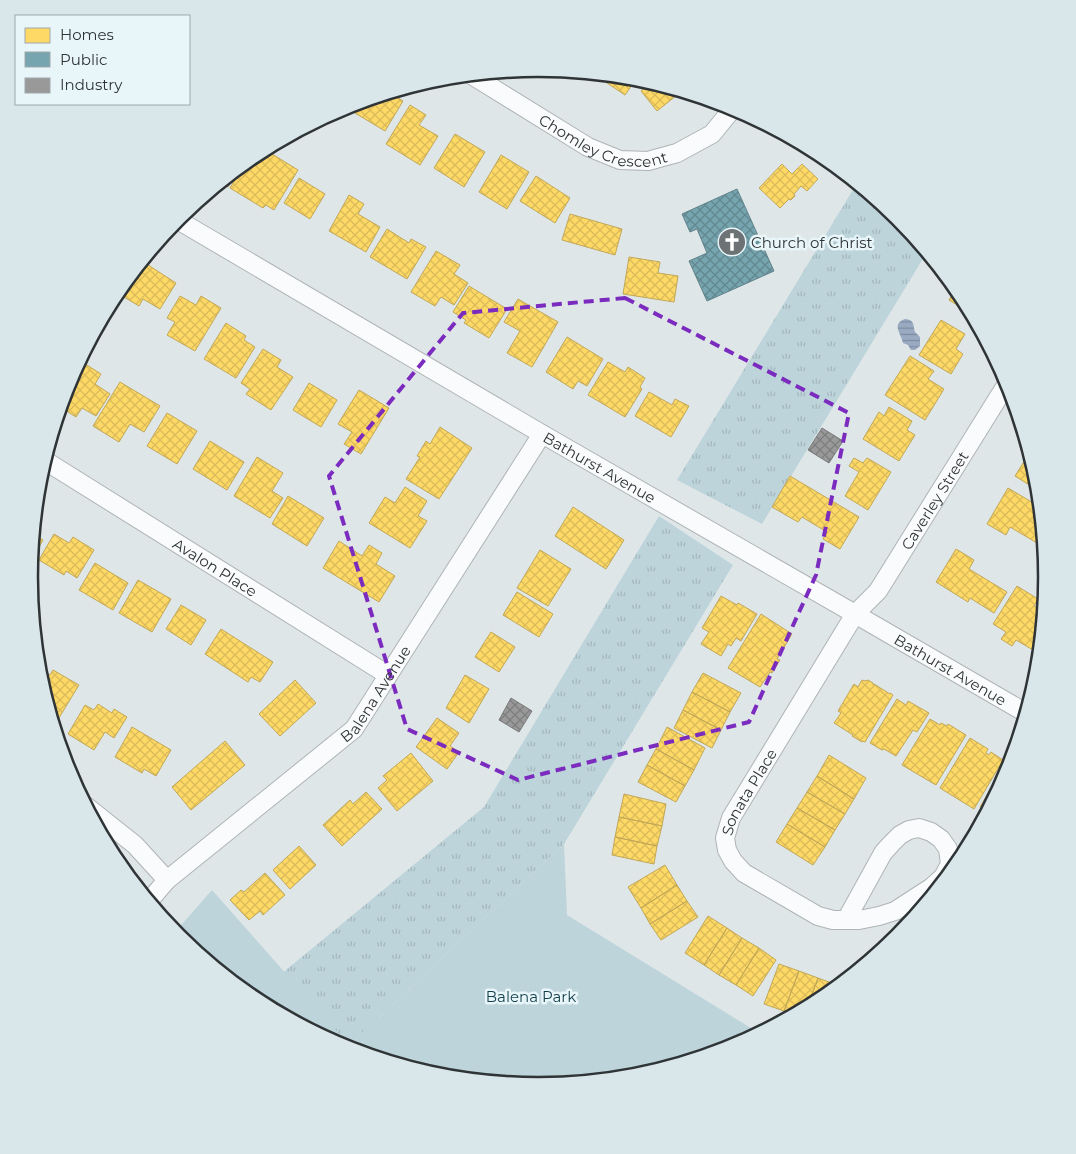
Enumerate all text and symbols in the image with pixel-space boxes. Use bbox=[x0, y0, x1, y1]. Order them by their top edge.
legend bbox=[15, 15, 190, 105]
text: Homes bbox=[60, 25, 114, 44]
text: Public bbox=[60, 50, 108, 69]
text: Industry bbox=[60, 75, 123, 94]
street label: Chomley Crescent bbox=[536, 110, 669, 171]
church icon: Church of Christ bbox=[717, 227, 747, 257]
place label: Church of Christ bbox=[751, 233, 873, 252]
street label: Bathurst Avenue bbox=[540, 427, 659, 507]
street label: Caverley Street bbox=[897, 447, 972, 553]
street label: Avalon Place bbox=[170, 534, 261, 600]
street label: Bathurst Avenue bbox=[891, 629, 1010, 709]
street label: Balena Avenue bbox=[336, 642, 414, 746]
street label: Sonata Place bbox=[717, 745, 781, 837]
park label: Balena Park bbox=[486, 987, 576, 1006]

